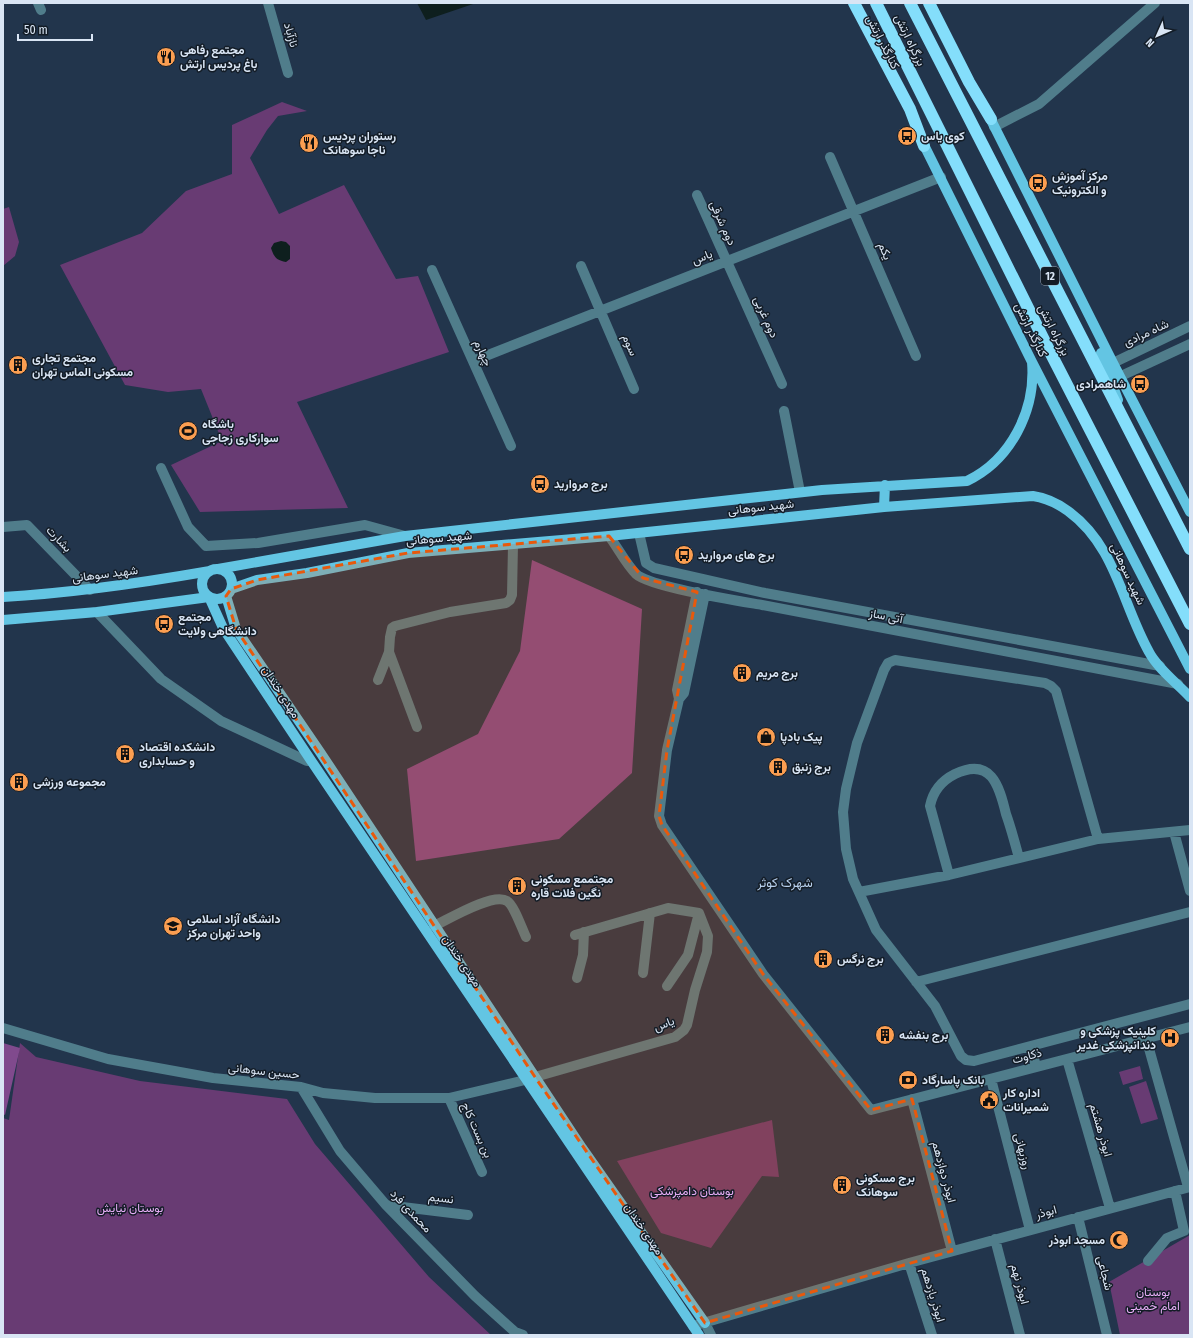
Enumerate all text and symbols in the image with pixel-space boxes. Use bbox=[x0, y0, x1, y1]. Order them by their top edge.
street label: بزرگراه ارتش bbox=[891, 12, 929, 69]
street label: کنارگذر ارتش bbox=[863, 13, 903, 72]
scale bar bbox=[18, 16, 92, 42]
north arrow bbox=[1137, 16, 1177, 56]
street label: نازآباد bbox=[280, 21, 301, 49]
text: 50 m bbox=[24, 23, 48, 37]
text: N bbox=[1143, 36, 1157, 50]
place label: مجتمع رفاهی باغ پردیس ارتش bbox=[180, 43, 258, 72]
restaurant icon: مجتمع رفاهی باغ پردیس ارتش bbox=[155, 46, 177, 68]
bus stop icon: کوی یاس bbox=[896, 125, 918, 147]
place label: رستوران پردیس ناجا سوهانک bbox=[323, 129, 396, 158]
place label: کوی یاس bbox=[921, 129, 965, 144]
restaurant icon: رستوران پردیس ناجا سوهانک bbox=[298, 132, 320, 154]
place label: مرکز آموزش و الکترونیک bbox=[1052, 169, 1108, 198]
bus stop icon: مرکز آموزش و الکترونیک bbox=[1027, 172, 1049, 194]
street label: دوم شرقی bbox=[706, 198, 739, 248]
street label: یکم bbox=[874, 240, 895, 262]
street label: یاس bbox=[690, 246, 715, 268]
road number: 12 bbox=[1041, 267, 1059, 285]
street label: دوم غربی bbox=[750, 294, 781, 341]
street label: کنارگذر ارتش bbox=[1011, 301, 1050, 360]
street label: بزرگراه ارتش bbox=[1034, 302, 1073, 359]
street label: شاه مرادی bbox=[1121, 316, 1171, 350]
street label: سوم bbox=[618, 332, 641, 358]
street label: چهارم bbox=[470, 338, 495, 369]
place label: مجتمع تجاری مسکونی الماس تهران bbox=[32, 351, 134, 380]
building icon: مجتمع تجاری مسکونی الماس تهران bbox=[7, 354, 29, 376]
bus stop icon: شاهمرادی bbox=[1129, 373, 1151, 395]
place label: شاهمرادی bbox=[1076, 377, 1126, 392]
place label: باشگاه سواركاری زجاجی bbox=[202, 417, 279, 446]
sports icon: باشگاه سواركاری زجاجی bbox=[177, 420, 199, 442]
bus stop icon: برج مروارید bbox=[529, 473, 551, 495]
place label: برج مروارید bbox=[554, 477, 608, 492]
street label: شهید سوهانی bbox=[727, 497, 795, 518]
street label: بشارت bbox=[43, 523, 75, 556]
street label: شهید سوهانی bbox=[405, 528, 473, 549]
street label: شهید سوهانی bbox=[1107, 541, 1148, 608]
bus stop icon: برج های مروارید bbox=[673, 544, 695, 566]
place label: برج های مروارید bbox=[698, 548, 775, 563]
street label: شهید سوهانی bbox=[71, 563, 139, 586]
street label: آتی ساز bbox=[867, 606, 905, 627]
place label: مجتمع دانشگاهی ولایت bbox=[178, 610, 257, 639]
bus stop icon: مجتمع دانشگاهی ولایت bbox=[153, 613, 175, 635]
building icon: برج مریم bbox=[731, 662, 753, 684]
street label: مهدی خندان bbox=[258, 663, 303, 721]
place label: برج مریم bbox=[756, 666, 798, 681]
shop icon: پیک بادپا bbox=[755, 726, 777, 748]
place label: پیک بادپا bbox=[780, 730, 823, 745]
place label: دانشکده اقتصاد و حسابداری bbox=[139, 740, 215, 769]
building icon: دانشکده اقتصاد و حسابداری bbox=[114, 743, 136, 765]
building icon: برج زنبق bbox=[767, 756, 789, 778]
place label: برج زنبق bbox=[792, 760, 831, 775]
building icon: مجموعه ورزشی bbox=[8, 771, 30, 793]
place label: مجموعه ورزشی bbox=[33, 775, 106, 790]
place label: مجتممع مسکونی نگین فلات قاره bbox=[531, 872, 614, 901]
building icon: مجتممع مسکونی نگین فلات قاره bbox=[506, 875, 528, 897]
district label: شهرک کوثر bbox=[756, 875, 813, 891]
place label: دانشگاه آزاد اسلامی واحد تهران مرکز bbox=[186, 912, 280, 941]
school or university icon: دانشگاه آزاد اسلامی واحد تهران مرکز bbox=[162, 915, 184, 937]
street label: مهدی خندان bbox=[439, 932, 484, 990]
building icon: برج نرگس bbox=[812, 948, 834, 970]
place label: برج نرگس bbox=[837, 952, 884, 967]
street label: یاس bbox=[652, 1014, 677, 1035]
building icon: برج بنفشه bbox=[874, 1024, 896, 1046]
place label: کلینیک پزشکی و دندانپزشکی غدیر bbox=[1076, 1024, 1157, 1053]
hospital icon: کلینیک پزشکی و دندانپزشکی غدیر bbox=[1159, 1027, 1181, 1049]
place label: برج بنفشه bbox=[899, 1028, 949, 1043]
street label: ذکاوت bbox=[1011, 1045, 1044, 1068]
street label: حسین سوهانی bbox=[227, 1060, 300, 1083]
bank icon: بانک پاسارگاد bbox=[897, 1069, 919, 1091]
place label: بانک پاسارگاد bbox=[922, 1073, 985, 1088]
place label: اداره کار شمیرانات bbox=[1002, 1086, 1049, 1115]
public building icon: اداره کار شمیرانات bbox=[978, 1089, 1000, 1111]
street label: بن بست کاج bbox=[457, 1100, 495, 1161]
street label: ابوذر هشتم bbox=[1086, 1102, 1115, 1159]
street label: روزبهانی bbox=[1010, 1131, 1035, 1171]
street label: ابوذر دوازدهم bbox=[928, 1140, 959, 1205]
place label: برج مسکونی سوهانک bbox=[856, 1171, 915, 1200]
building icon: برج مسکونی سوهانک bbox=[831, 1174, 853, 1196]
park label: بوستان دامپزشکی bbox=[650, 1184, 734, 1199]
street label: محمدی فرد bbox=[387, 1186, 435, 1236]
street label: نسیم bbox=[427, 1189, 455, 1207]
street label: مهدی خندان bbox=[621, 1200, 666, 1258]
park label: بوستان نیایش bbox=[97, 1201, 163, 1216]
street label: ابوذر bbox=[1033, 1202, 1058, 1223]
mosque icon: مسجد ابوذر bbox=[1108, 1229, 1130, 1251]
place label: مسجد ابوذر bbox=[1048, 1233, 1105, 1248]
street label: شجاعی bbox=[1093, 1254, 1116, 1292]
street label: ابوذر نهم bbox=[1007, 1262, 1032, 1306]
street label: ابوذر یازدهم bbox=[917, 1266, 948, 1324]
park label: بوستان امام خمینی bbox=[1126, 1285, 1180, 1314]

